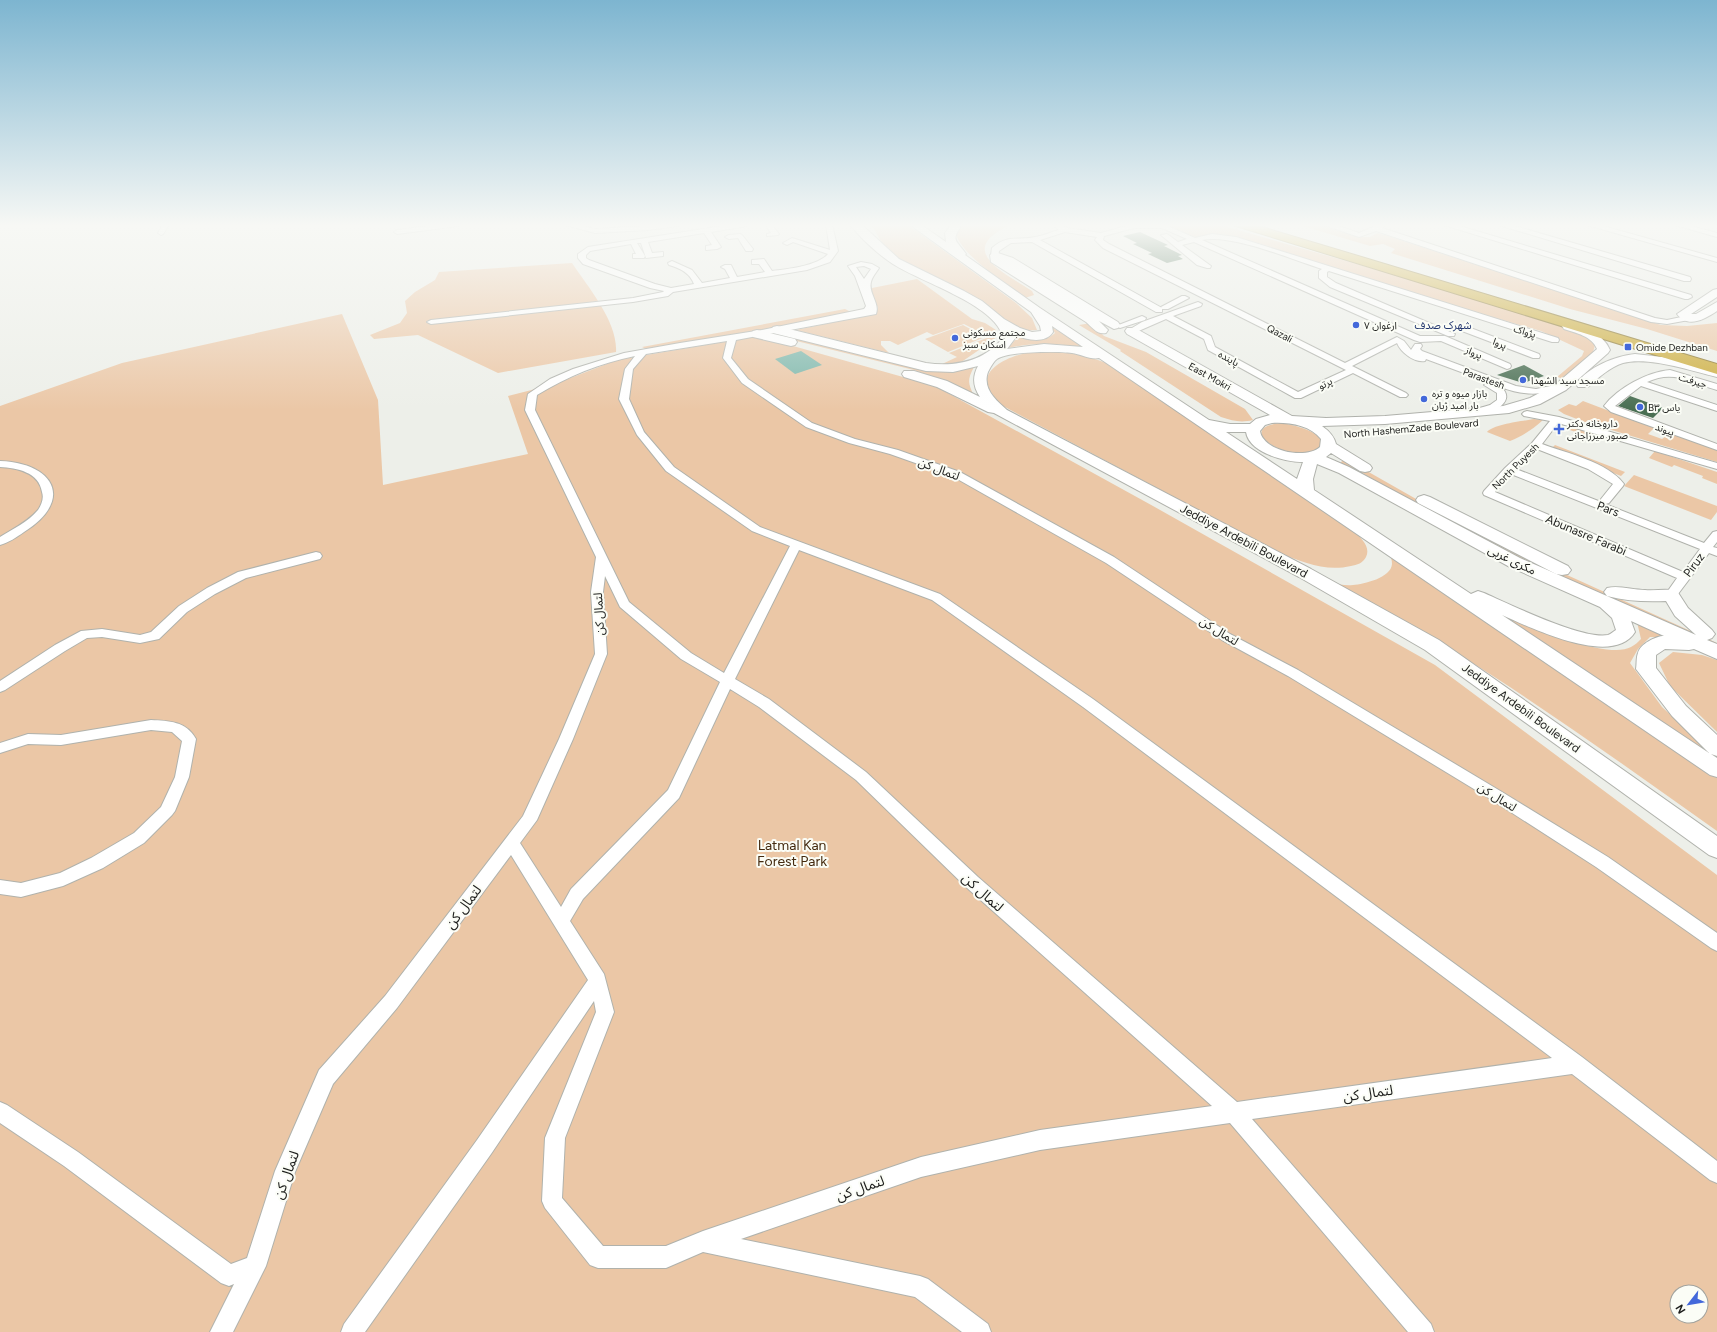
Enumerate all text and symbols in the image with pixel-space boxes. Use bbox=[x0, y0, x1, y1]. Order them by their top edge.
place label: ارغوان ۷ bbox=[1364, 319, 1397, 332]
district label: شهرک صدف bbox=[1414, 319, 1472, 332]
marker: ارغوان ۷ bbox=[1351, 320, 1361, 330]
street label: Qazali bbox=[1265, 321, 1295, 345]
street label: پژواک bbox=[1512, 322, 1538, 341]
place label: مجتمع مسکونی اسکان سبز bbox=[962, 326, 1026, 351]
marker: مجتمع مسکونی اسکان سبز bbox=[950, 333, 960, 343]
street label: پروا bbox=[1491, 335, 1509, 352]
place label: Omide Dezhban bbox=[1636, 341, 1708, 354]
marker: Omide Dezhban bbox=[1623, 342, 1633, 352]
street label: پرواز bbox=[1462, 343, 1484, 362]
street label: پاینده bbox=[1216, 347, 1241, 369]
street label: East Mokri bbox=[1186, 359, 1233, 393]
street label: Parastesh bbox=[1461, 365, 1507, 392]
street label: جيرفت bbox=[1677, 370, 1709, 391]
place label: مسجد سید الشهدا bbox=[1531, 374, 1605, 387]
street label: پرتو bbox=[1316, 375, 1335, 392]
marker: مسجد سید الشهدا bbox=[1518, 375, 1528, 385]
place label: بازار میوه و تره بار امید ژبان bbox=[1432, 387, 1488, 412]
marker: بازار میوه و تره بار امید ژبان bbox=[1419, 394, 1429, 404]
place label: B۳ یاس bbox=[1648, 401, 1680, 414]
marker: B۳ یاس bbox=[1635, 402, 1645, 412]
street label: North HashemZade Boulevard bbox=[1343, 416, 1479, 441]
place label: داروخانه دکتر صبور میرزاجانی bbox=[1566, 417, 1628, 442]
street label: پیوند bbox=[1653, 420, 1676, 439]
marker: داروخانه دکتر صبور میرزاجانی bbox=[1554, 424, 1564, 434]
street label: North Puyesh bbox=[1489, 440, 1542, 492]
street label: لتمال کن bbox=[916, 455, 962, 483]
street label: Pars bbox=[1595, 498, 1621, 520]
street label: Jeddiye Ardebili Boulevard bbox=[1178, 501, 1310, 581]
street label: Abunasre Farabi bbox=[1544, 512, 1628, 558]
street label: مکری غربی bbox=[1486, 542, 1538, 578]
street label: Piruz bbox=[1680, 550, 1708, 580]
street label: لتمال کن bbox=[591, 592, 607, 636]
street label: لتمال کن bbox=[1197, 614, 1241, 648]
street label: Jeddiye Ardebili Boulevard bbox=[1459, 660, 1583, 756]
street label: لتمال کن bbox=[1475, 780, 1519, 814]
park label: Latmal Kan Forest Park bbox=[757, 837, 827, 870]
street label: لتمال کن bbox=[958, 869, 1007, 915]
street label: لتمال کن bbox=[441, 882, 485, 932]
street label: لتمال کن bbox=[1342, 1082, 1394, 1105]
street label: لتمال کن bbox=[270, 1149, 303, 1202]
street label: لتمال کن bbox=[834, 1172, 887, 1205]
north arrow bbox=[1669, 1284, 1709, 1324]
text: N bbox=[1673, 1302, 1689, 1316]

